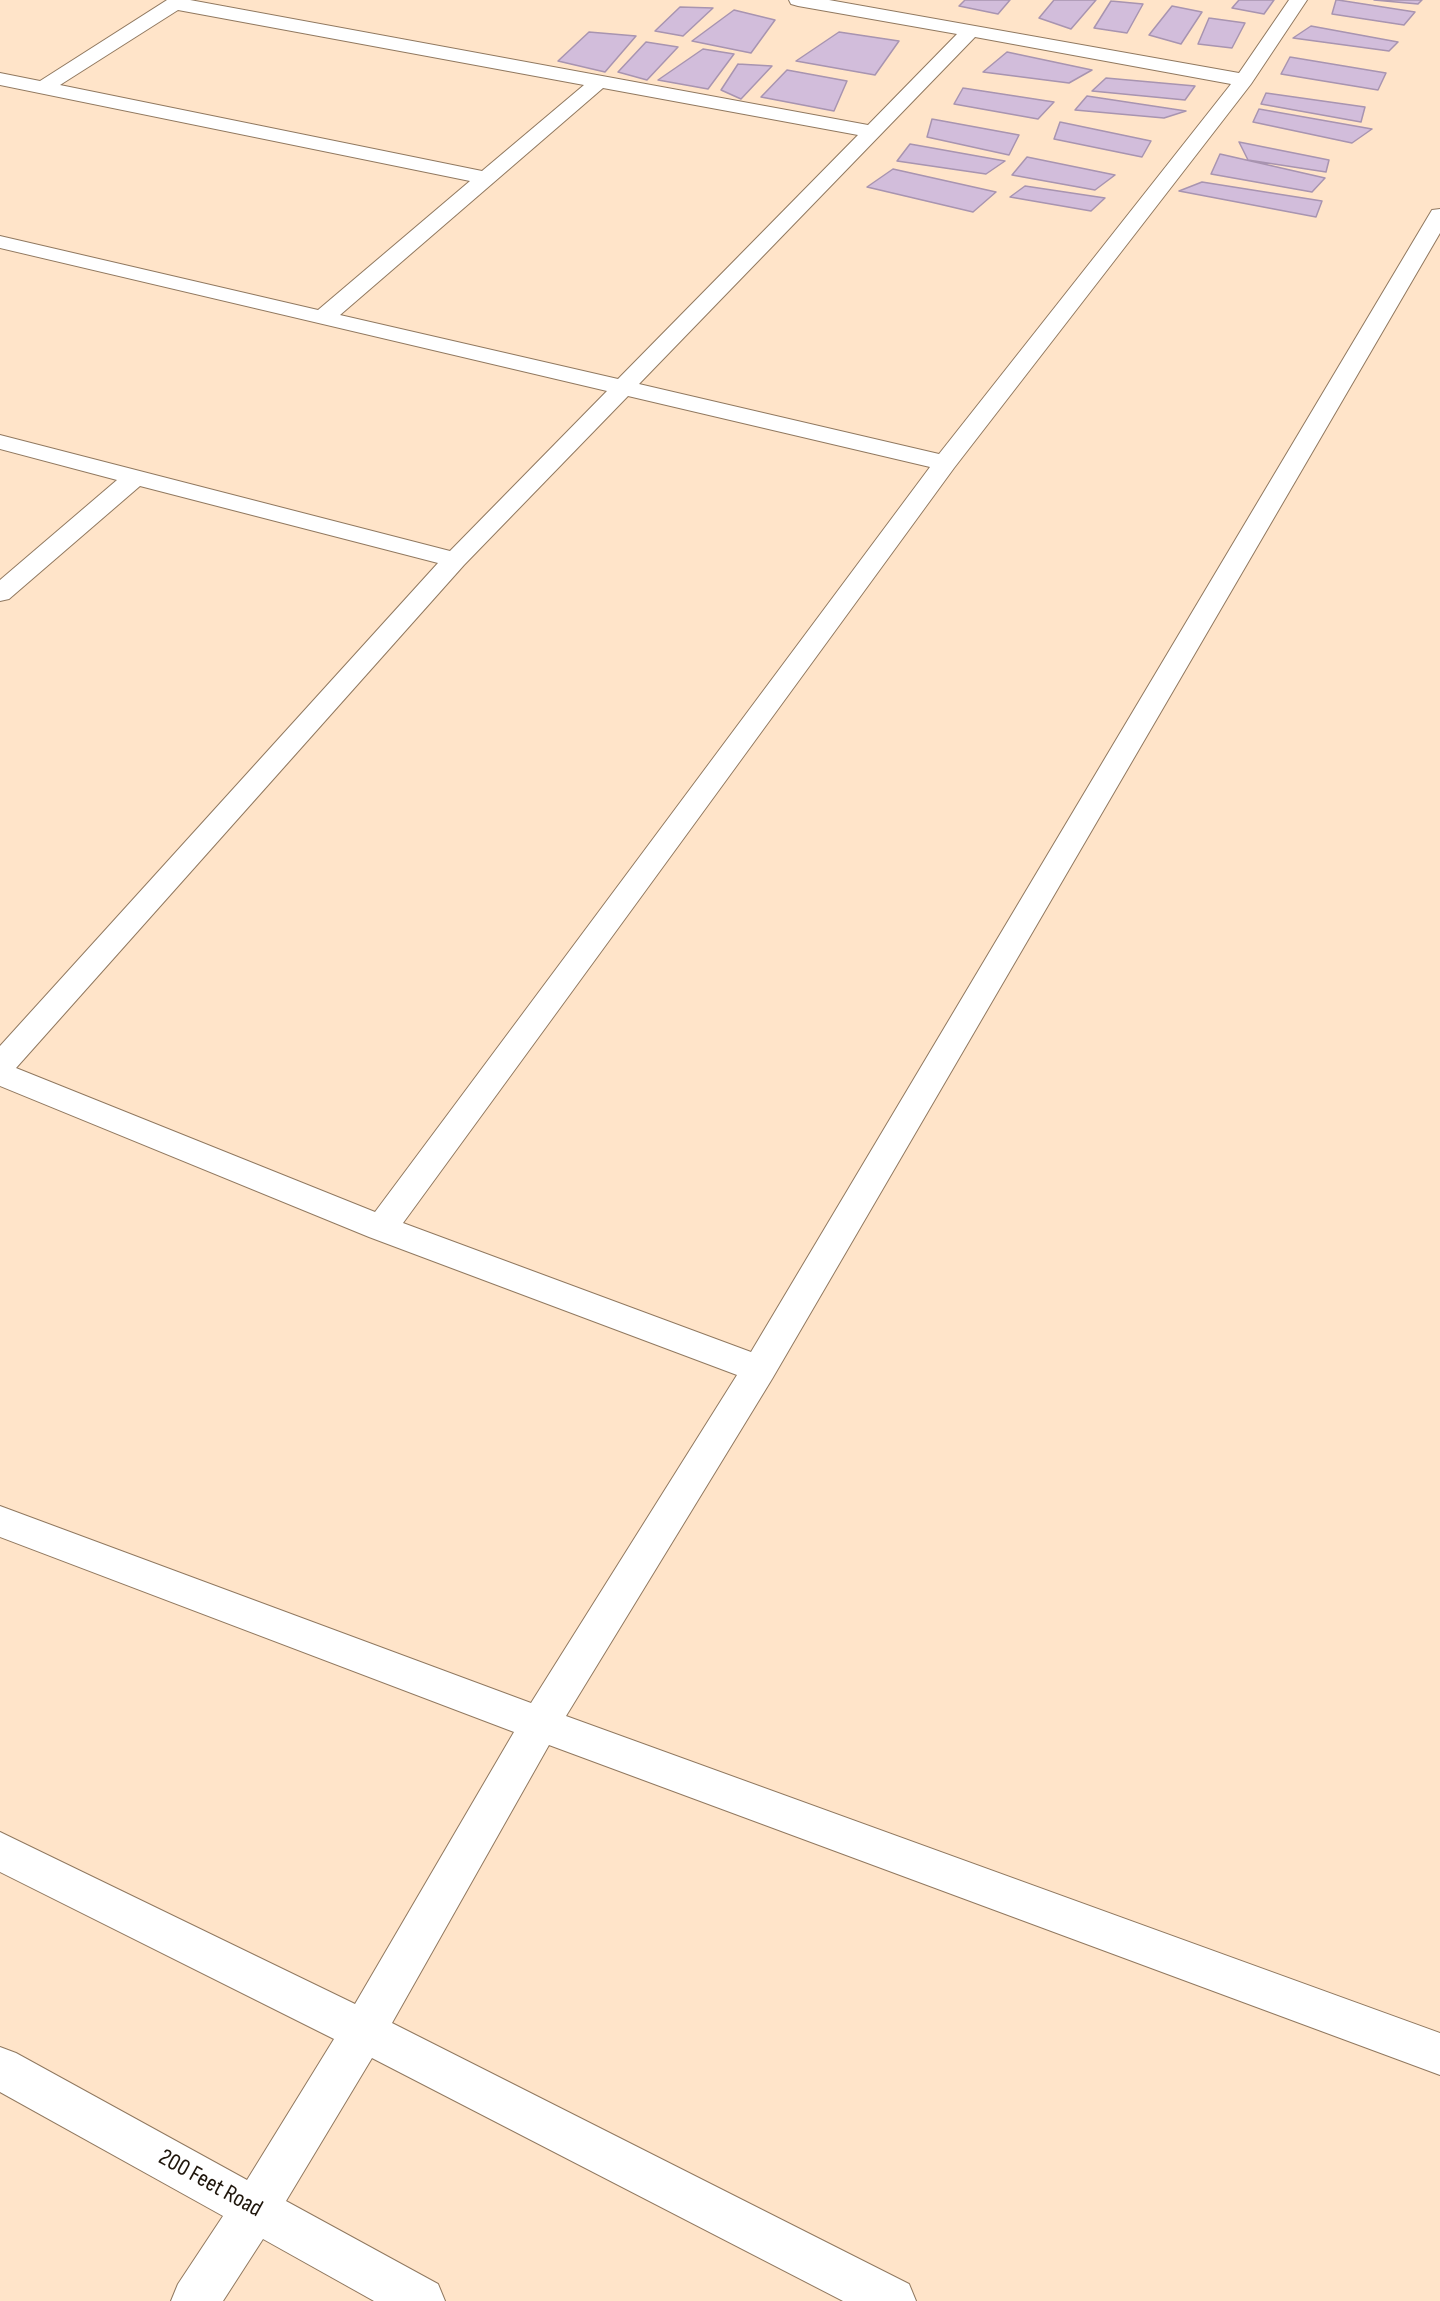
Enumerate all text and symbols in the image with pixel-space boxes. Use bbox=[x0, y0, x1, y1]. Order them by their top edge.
street label: 200 Feet Road bbox=[153, 2144, 267, 2224]

